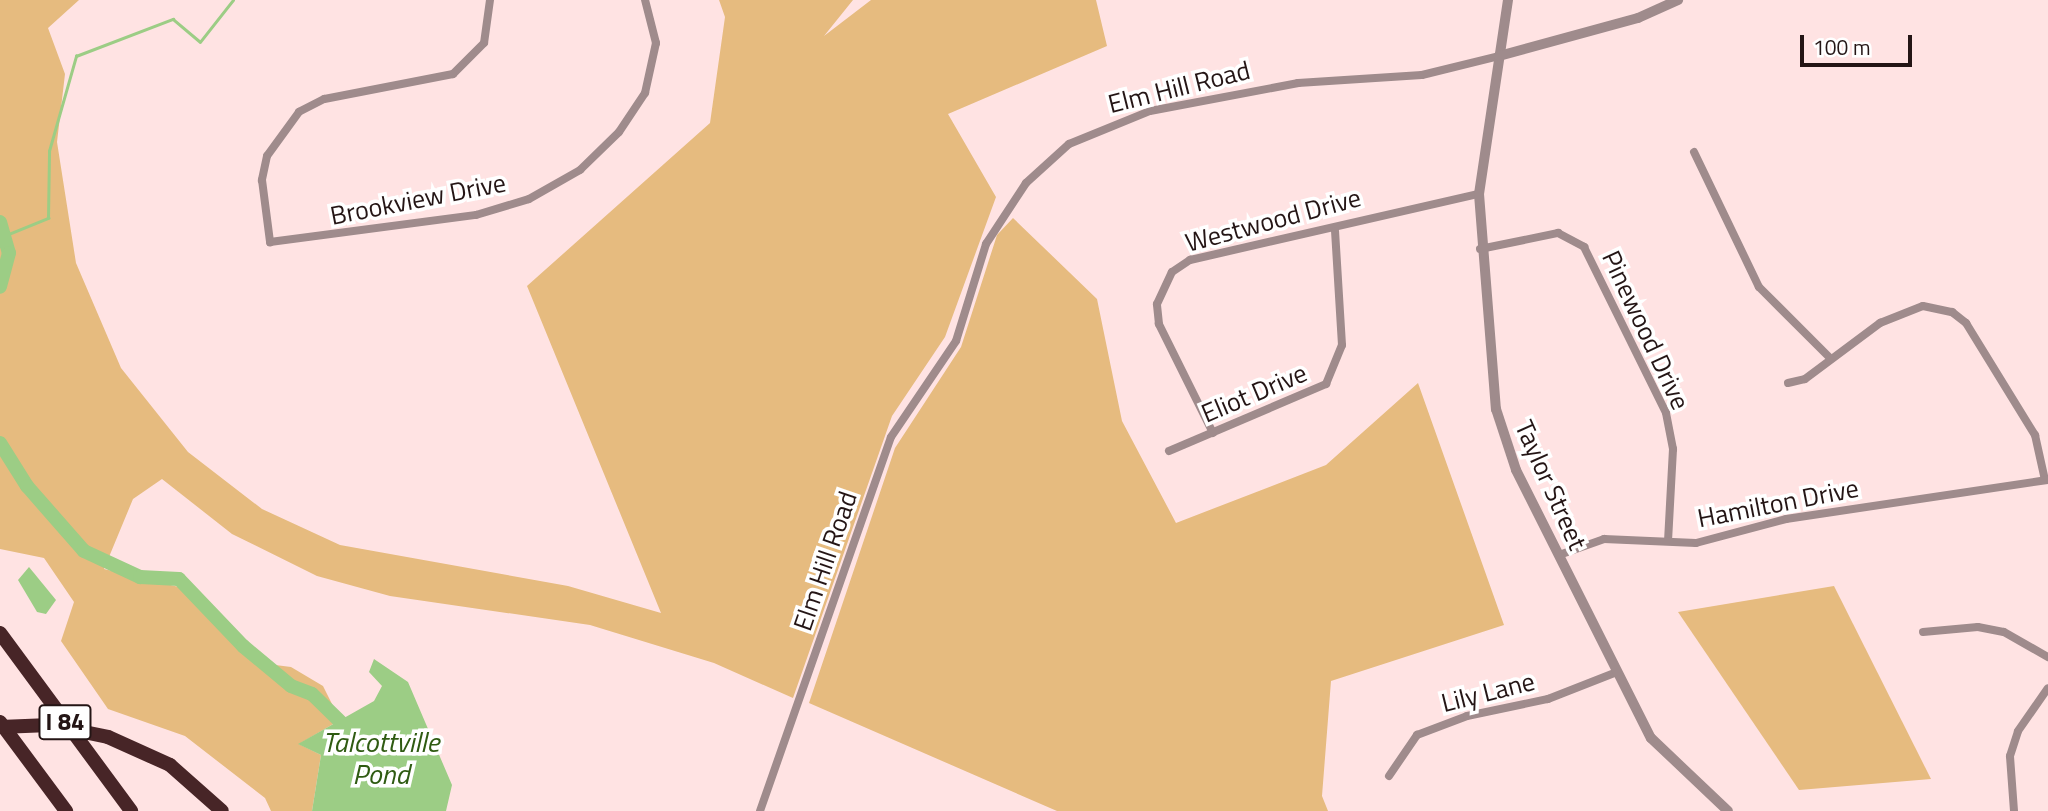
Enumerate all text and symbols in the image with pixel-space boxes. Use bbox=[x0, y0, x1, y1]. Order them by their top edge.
scale bar bbox=[1803, 21, 1915, 65]
text: 100 m bbox=[1813, 31, 1870, 63]
street label: Elm Hill Road bbox=[1105, 54, 1253, 120]
street label: Brookview Drive bbox=[328, 167, 508, 231]
street label: Westwood Drive bbox=[1182, 182, 1364, 258]
street label: Pinewood Drive bbox=[1596, 246, 1696, 414]
street label: Eliot Drive bbox=[1197, 357, 1311, 429]
street label: Taylor Street bbox=[1509, 415, 1593, 555]
street label: Hamilton Drive bbox=[1695, 472, 1861, 534]
street label: Elm Hill Road bbox=[787, 487, 863, 635]
street label: Lily Lane bbox=[1438, 665, 1538, 719]
road number: I 84 bbox=[37, 702, 93, 742]
water label: Talcottville Pond bbox=[322, 725, 440, 791]

